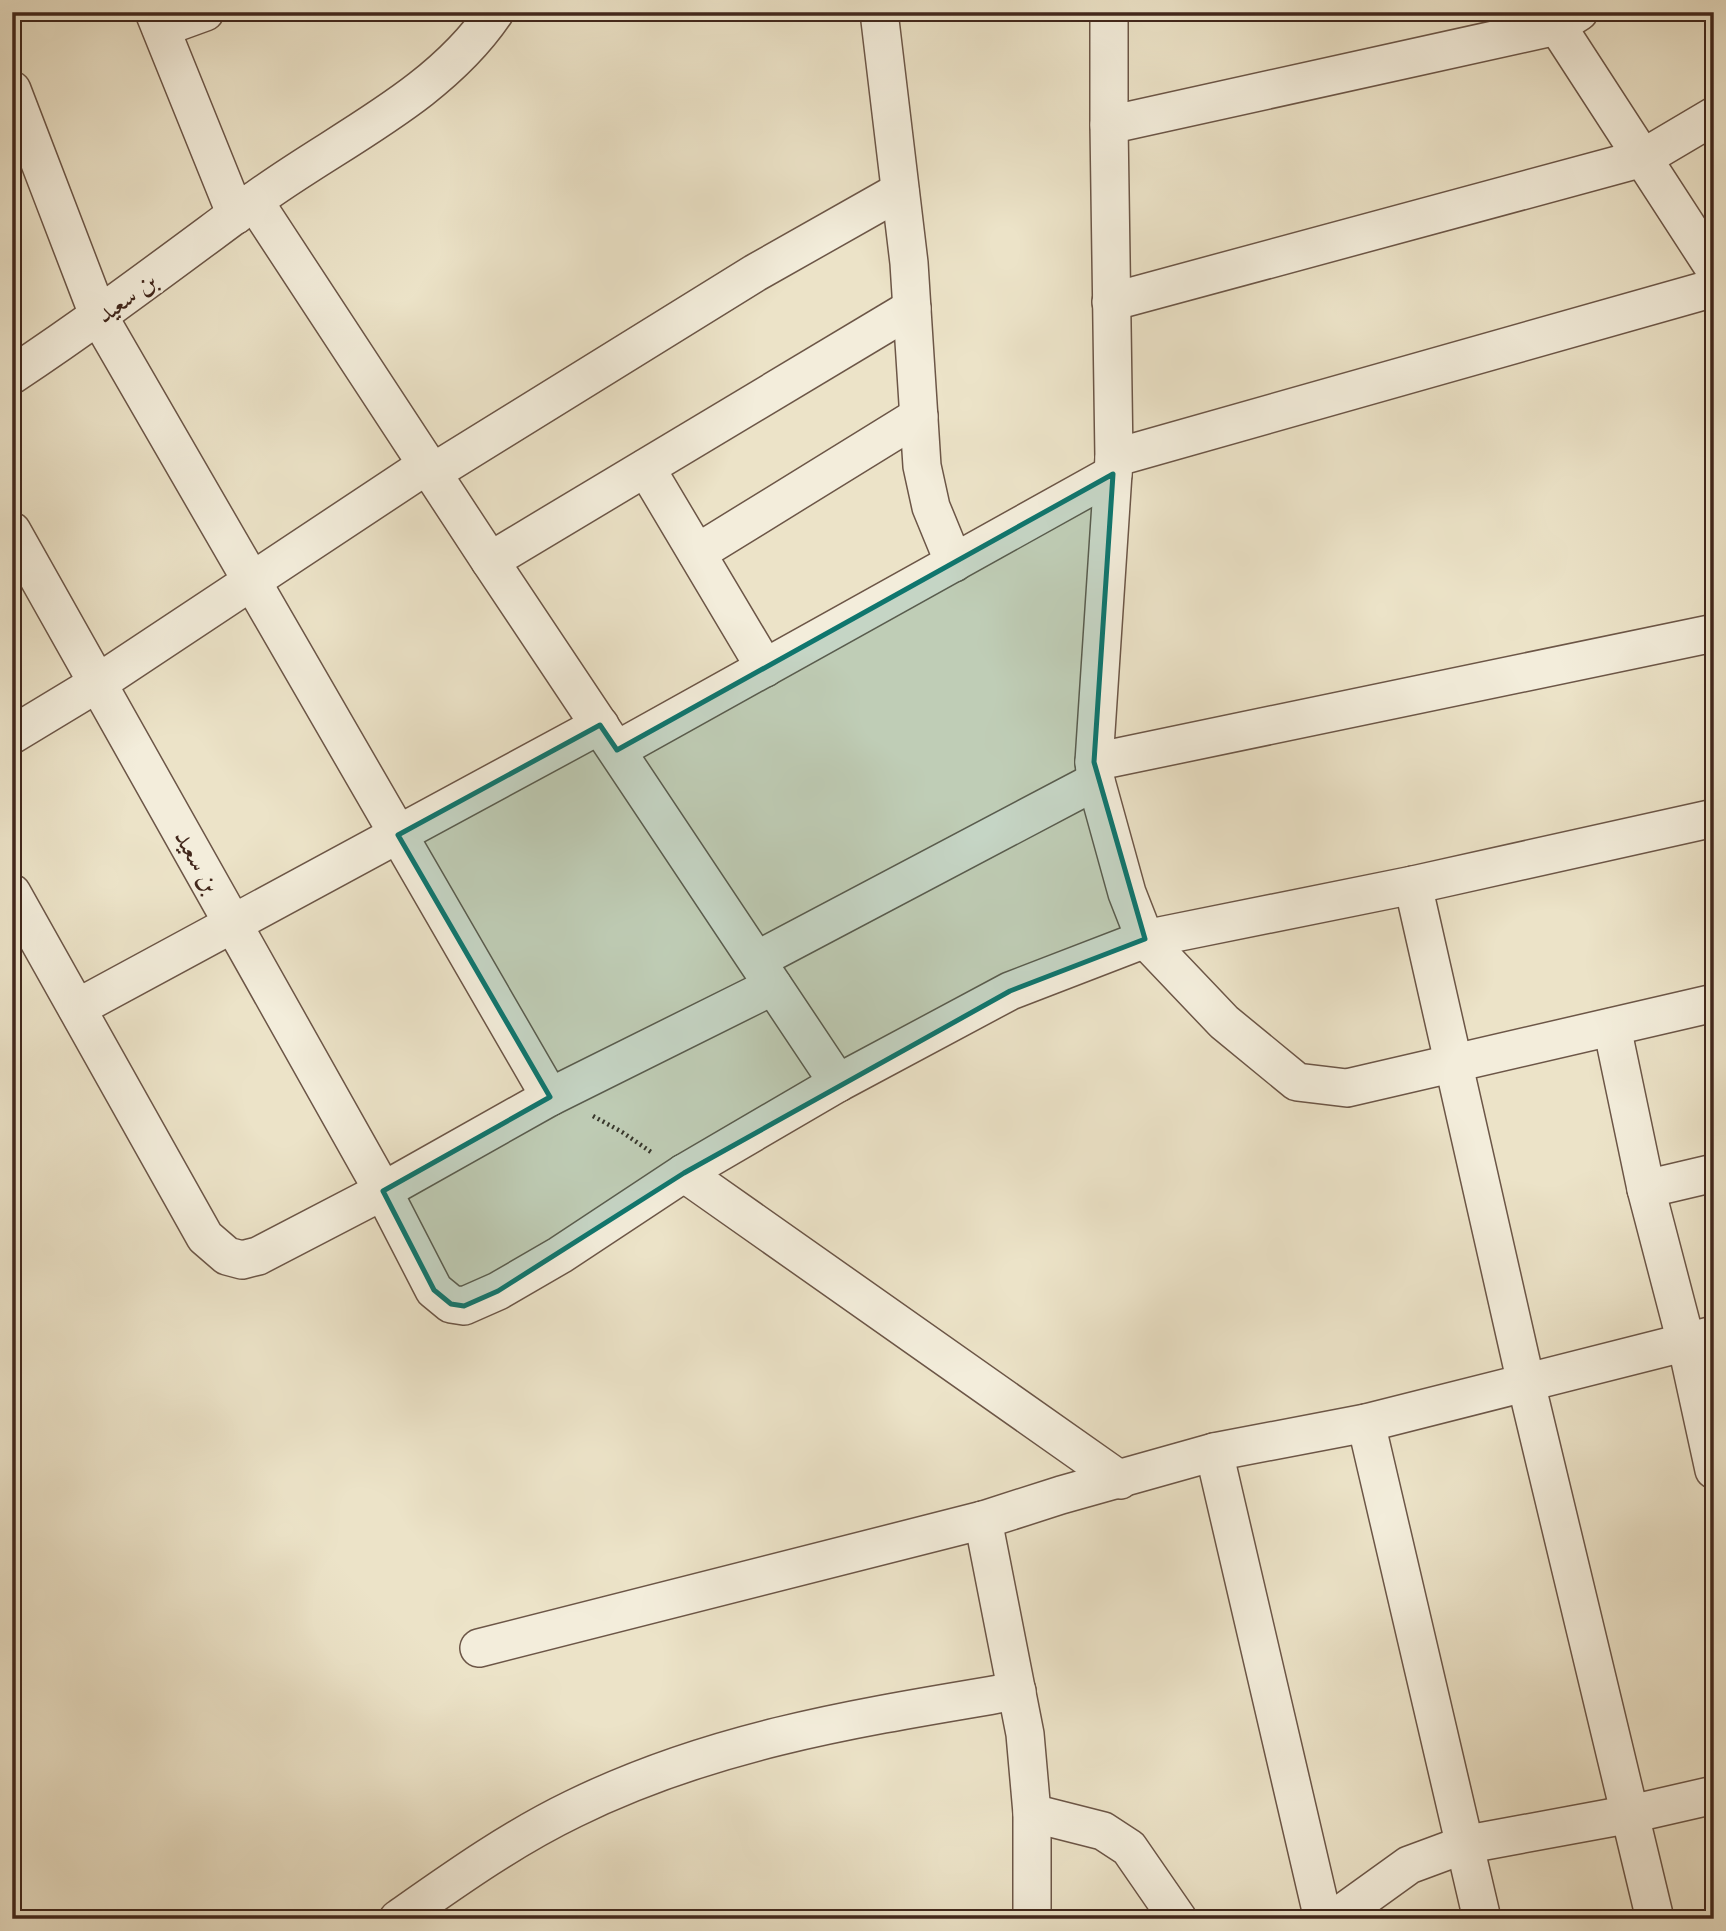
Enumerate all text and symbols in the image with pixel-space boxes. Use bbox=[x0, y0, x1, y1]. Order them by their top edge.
street label: بن سعيد bbox=[90, 265, 164, 331]
street label: بن سعيد bbox=[167, 824, 228, 899]

